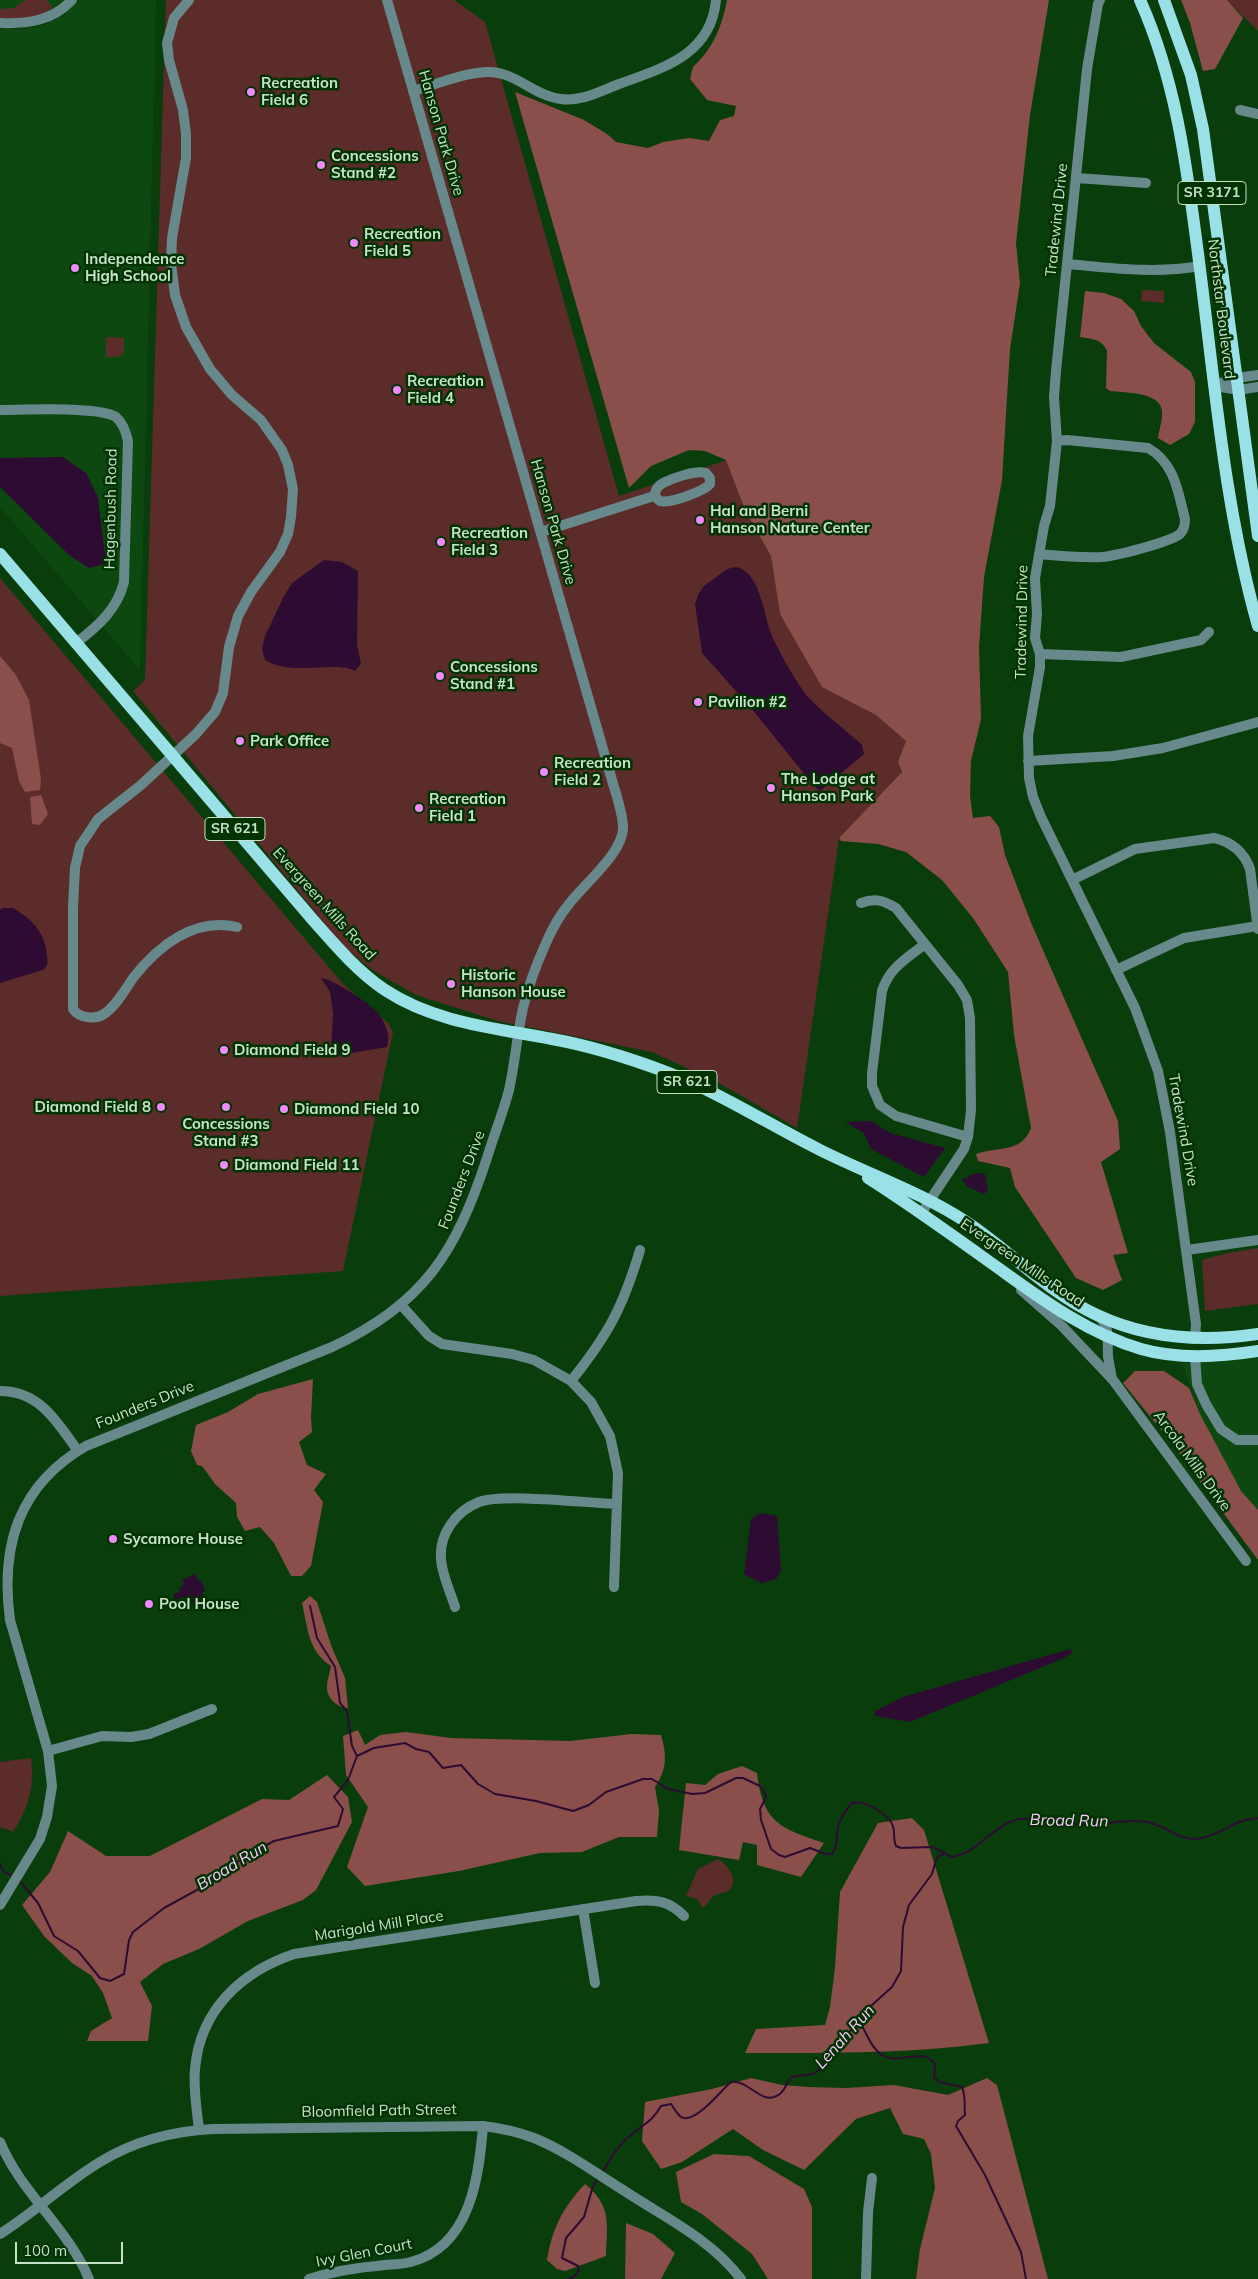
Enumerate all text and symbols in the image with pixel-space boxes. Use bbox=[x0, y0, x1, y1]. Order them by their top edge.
street label: Hanson Park Drive bbox=[414, 68, 468, 198]
place label: Recreation Field 6 bbox=[261, 74, 338, 109]
marker: Recreation Field 6 bbox=[245, 86, 257, 98]
place label: Concessions Stand #2 bbox=[331, 147, 419, 182]
marker: Concessions Stand #2 bbox=[315, 159, 327, 171]
street label: Tradewind Drive bbox=[1042, 162, 1072, 278]
road number: SR 3171 bbox=[1178, 182, 1246, 204]
place label: Recreation Field 5 bbox=[364, 225, 441, 260]
marker: Recreation Field 5 bbox=[348, 237, 360, 249]
street label: Northstar Boulevard bbox=[1203, 238, 1239, 380]
place label: Independence High School bbox=[85, 250, 185, 285]
marker: Independence High School bbox=[69, 262, 81, 274]
place label: Recreation Field 4 bbox=[407, 372, 484, 407]
marker: Recreation Field 4 bbox=[391, 384, 403, 396]
street label: Hagenbush Road bbox=[101, 448, 121, 570]
street label: Hanson Park Drive bbox=[526, 457, 580, 587]
place label: Hal and Berni Hanson Nature Center bbox=[710, 502, 870, 537]
marker: Hal and Berni Hanson Nature Center bbox=[694, 514, 706, 526]
place label: Recreation Field 3 bbox=[451, 524, 528, 559]
marker: Recreation Field 3 bbox=[435, 536, 447, 548]
street label: Tradewind Drive bbox=[1012, 565, 1032, 679]
place label: Concessions Stand #1 bbox=[450, 658, 538, 693]
marker: Concessions Stand #1 bbox=[434, 670, 446, 682]
place label: Pavilion #2 bbox=[708, 693, 787, 711]
marker: Pavilion #2 bbox=[692, 696, 704, 708]
place label: Park Office bbox=[250, 732, 329, 750]
marker: Park Office bbox=[234, 735, 246, 747]
place label: Recreation Field 2 bbox=[554, 754, 631, 789]
marker: Recreation Field 2 bbox=[538, 766, 550, 778]
place label: The Lodge at Hanson Park bbox=[781, 770, 875, 805]
marker: The Lodge at Hanson Park bbox=[765, 782, 777, 794]
place label: Recreation Field 1 bbox=[429, 790, 506, 825]
marker: Recreation Field 1 bbox=[413, 802, 425, 814]
road number: SR 621 bbox=[205, 818, 265, 841]
street label: Evergreen Mills Road bbox=[269, 844, 379, 964]
place label: Historic Hanson House bbox=[461, 966, 566, 1001]
marker: Historic Hanson House bbox=[445, 978, 457, 990]
place label: Diamond Field 9 bbox=[234, 1041, 351, 1059]
marker: Diamond Field 9 bbox=[218, 1044, 230, 1056]
road number: SR 621 bbox=[657, 1070, 717, 1094]
street label: Tradewind Drive bbox=[1164, 1072, 1202, 1188]
place label: Diamond Field 8 bbox=[34, 1098, 151, 1116]
place label: Diamond Field 10 bbox=[294, 1100, 420, 1118]
marker: Diamond Field 8 bbox=[155, 1101, 167, 1113]
marker: Concessions Stand #3 bbox=[220, 1101, 232, 1113]
marker: Diamond Field 10 bbox=[278, 1103, 290, 1115]
place label: Concessions Stand #3 bbox=[182, 1115, 270, 1150]
street label: Founders Drive bbox=[435, 1128, 489, 1232]
place label: Diamond Field 11 bbox=[234, 1156, 360, 1174]
marker: Diamond Field 11 bbox=[218, 1159, 230, 1171]
street label: Evergreen Mills Road bbox=[957, 1215, 1087, 1311]
street label: Founders Drive bbox=[93, 1377, 197, 1433]
street label: Arcola Mills Drive bbox=[1149, 1407, 1235, 1515]
place label: Sycamore House bbox=[123, 1530, 243, 1548]
marker: Sycamore House bbox=[107, 1533, 119, 1545]
place label: Pool House bbox=[159, 1595, 240, 1613]
marker: Pool House bbox=[143, 1598, 155, 1610]
water label: Broad Run bbox=[1029, 1811, 1109, 1831]
water label: Broad Run bbox=[193, 1837, 271, 1895]
street label: Marigold Mill Place bbox=[313, 1907, 445, 1945]
water label: Lenah Run bbox=[811, 2001, 879, 2073]
street label: Bloomfield Path Street bbox=[301, 2101, 457, 2121]
scale bar bbox=[18, 2232, 125, 2264]
street label: Ivy Glen Court bbox=[315, 2235, 413, 2271]
text: 100 m bbox=[23, 2241, 67, 2260]

